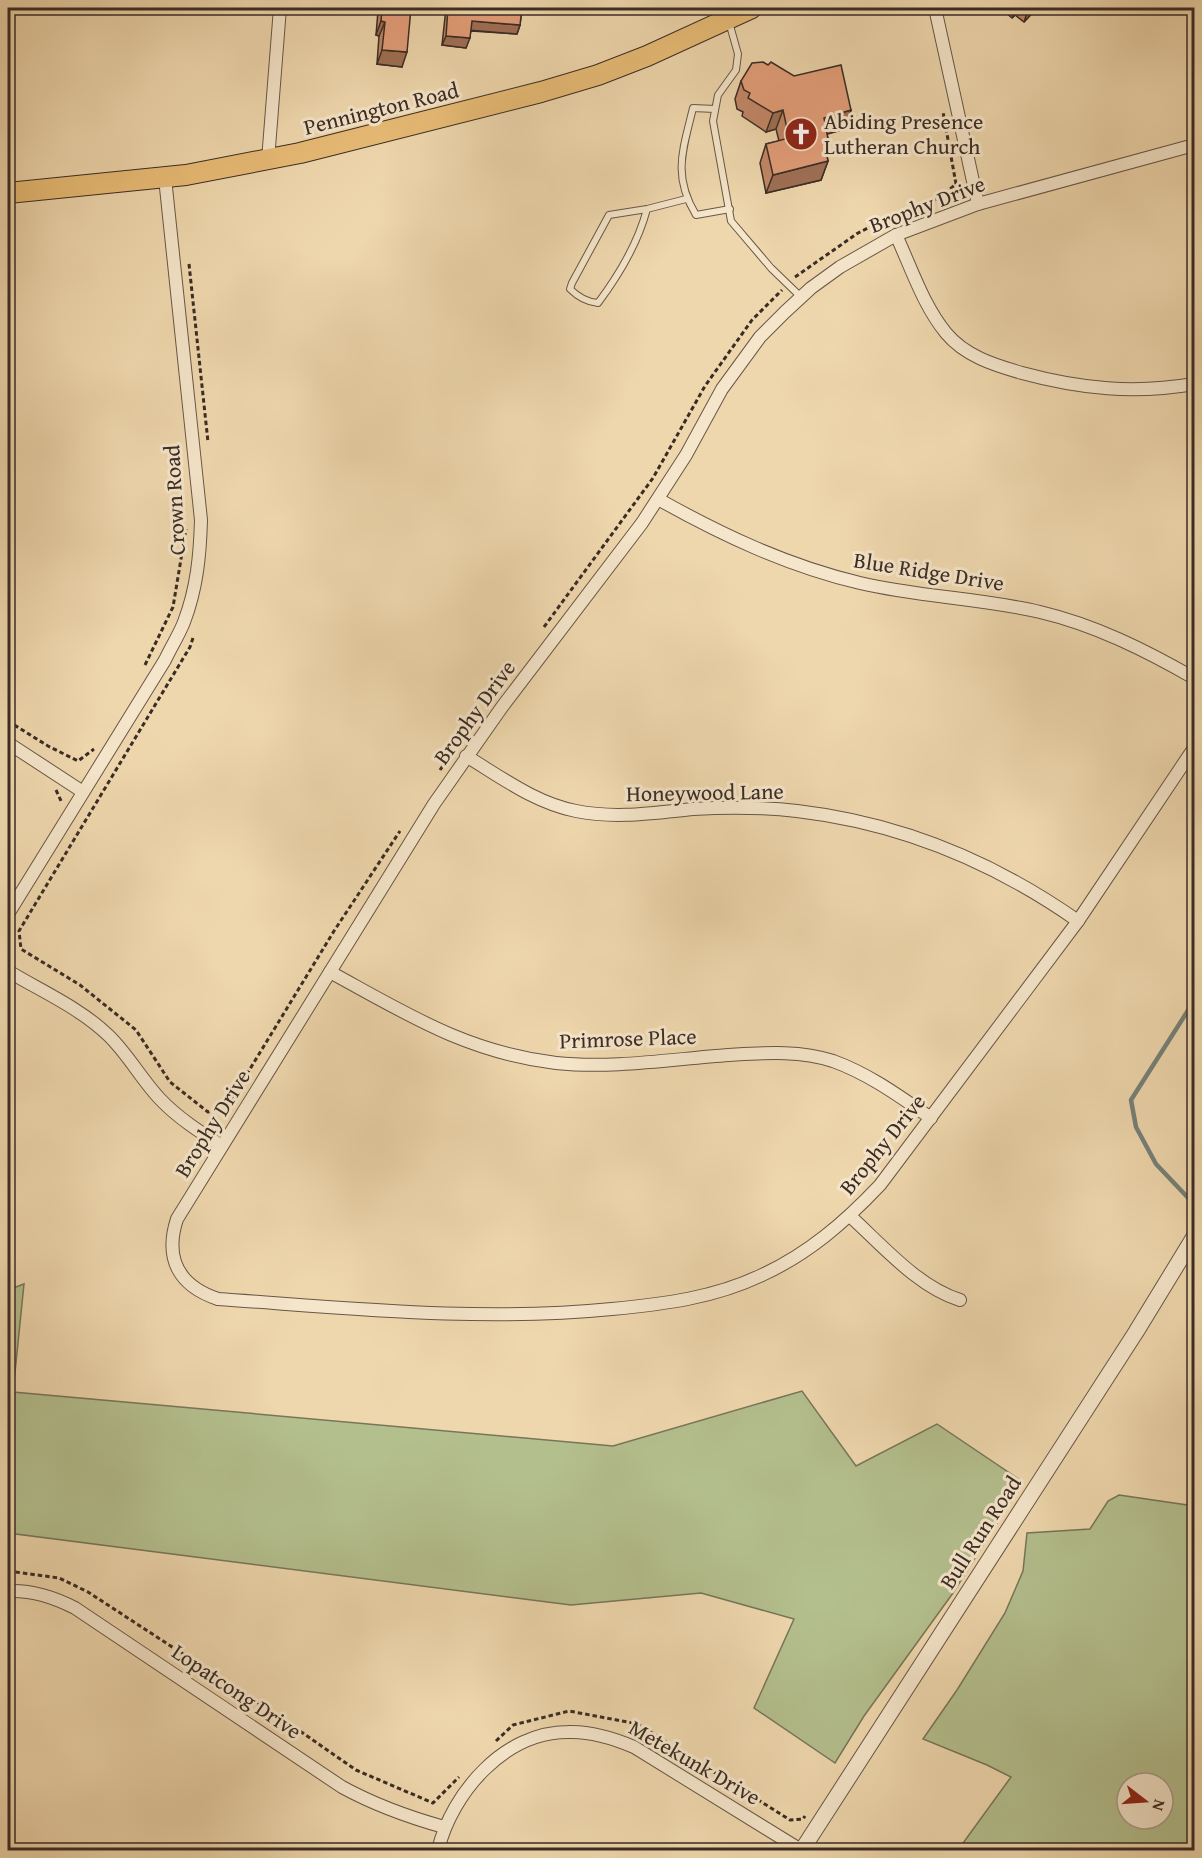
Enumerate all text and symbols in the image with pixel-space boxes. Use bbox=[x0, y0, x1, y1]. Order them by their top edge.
street label: Pennington Road bbox=[300, 73, 462, 143]
place label: Abiding Presence Lutheran Church bbox=[824, 105, 983, 162]
church icon: Abiding Presence Lutheran Church bbox=[783, 116, 819, 152]
street label: Brophy Drive bbox=[864, 167, 990, 241]
street label: Crown Road bbox=[155, 444, 193, 556]
street label: Blue Ridge Drive bbox=[852, 543, 1006, 599]
street label: Brophy Drive bbox=[425, 653, 523, 771]
street label: Honeywood Lane bbox=[626, 775, 784, 809]
street label: Primrose Place bbox=[559, 1020, 697, 1056]
street label: Brophy Drive bbox=[166, 1063, 258, 1183]
street label: Brophy Drive bbox=[831, 1087, 933, 1201]
street label: Bull Run Road bbox=[931, 1469, 1029, 1595]
street label: Lopatcong Drive bbox=[166, 1636, 308, 1746]
street label: Metekunk Drive bbox=[623, 1711, 767, 1813]
north arrow bbox=[1115, 1771, 1175, 1831]
text: N bbox=[1146, 1797, 1172, 1814]

